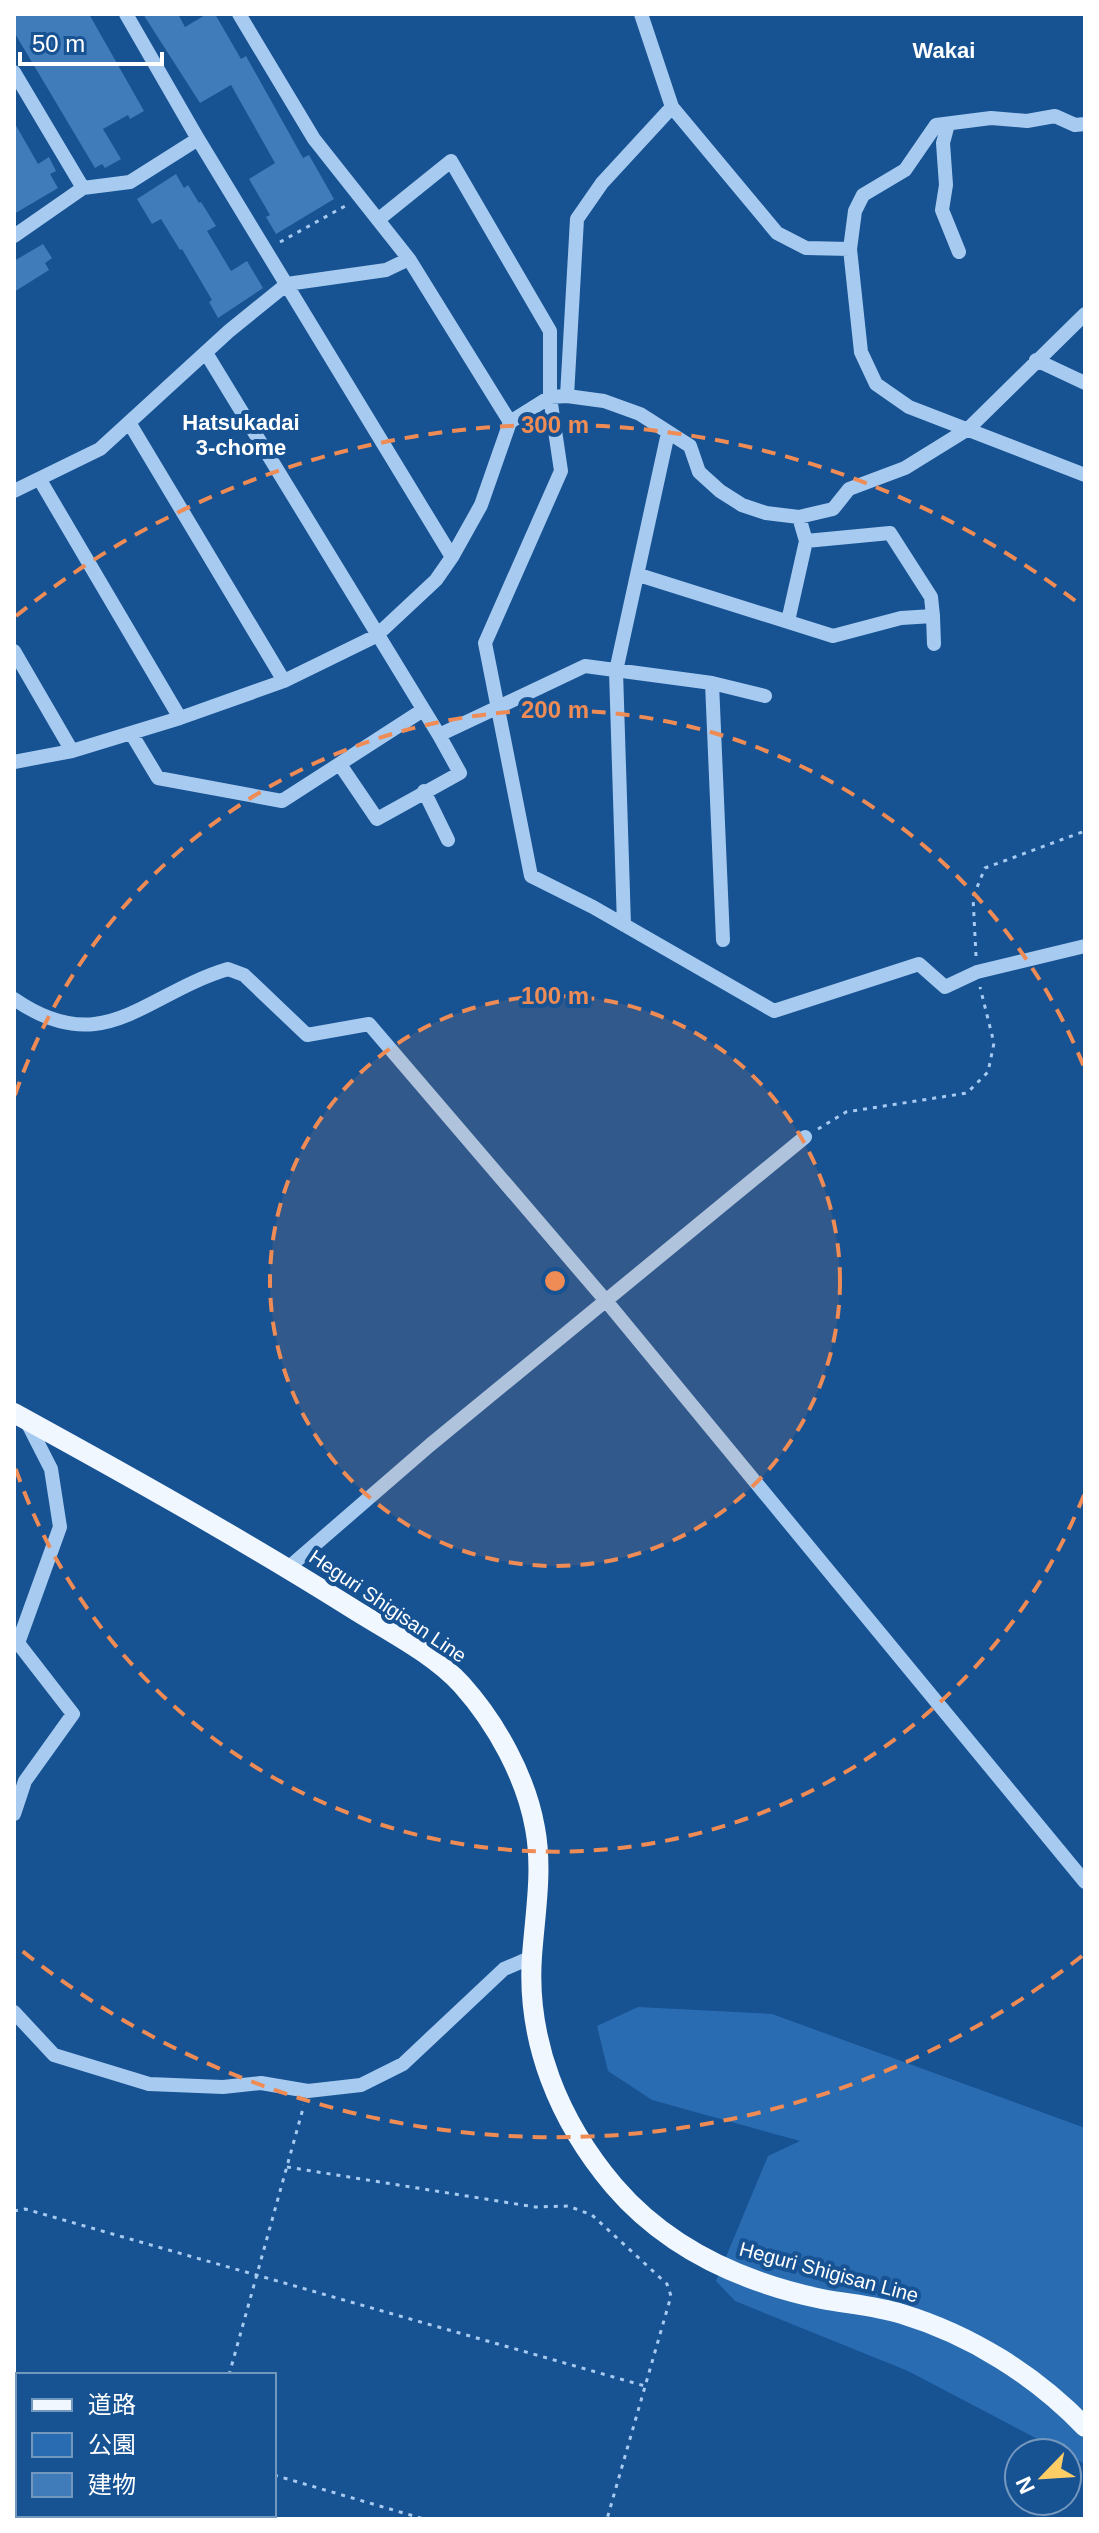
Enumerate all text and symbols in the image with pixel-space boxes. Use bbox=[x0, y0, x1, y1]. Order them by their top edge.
scale bar bbox=[20, 16, 162, 66]
text: 50 m bbox=[32, 30, 85, 57]
district label: Wakai bbox=[913, 38, 975, 63]
district label: Hatsukadai 3-chome bbox=[182, 410, 300, 460]
text: 300 m bbox=[521, 411, 589, 438]
text: 200 m bbox=[521, 696, 589, 723]
text: 100 m bbox=[521, 982, 589, 1009]
centre of rings bbox=[541, 1267, 569, 1295]
street label: Heguri Shigisan Line bbox=[305, 1545, 471, 1667]
street label: Heguri Shigisan Line bbox=[737, 2237, 921, 2307]
legend bbox=[16, 2373, 276, 2517]
text: 道路 bbox=[88, 2391, 136, 2418]
text: 公園 bbox=[88, 2431, 136, 2458]
north arrow bbox=[1003, 2437, 1083, 2517]
text: 建物 bbox=[88, 2471, 136, 2498]
text: N bbox=[1011, 2473, 1040, 2498]

